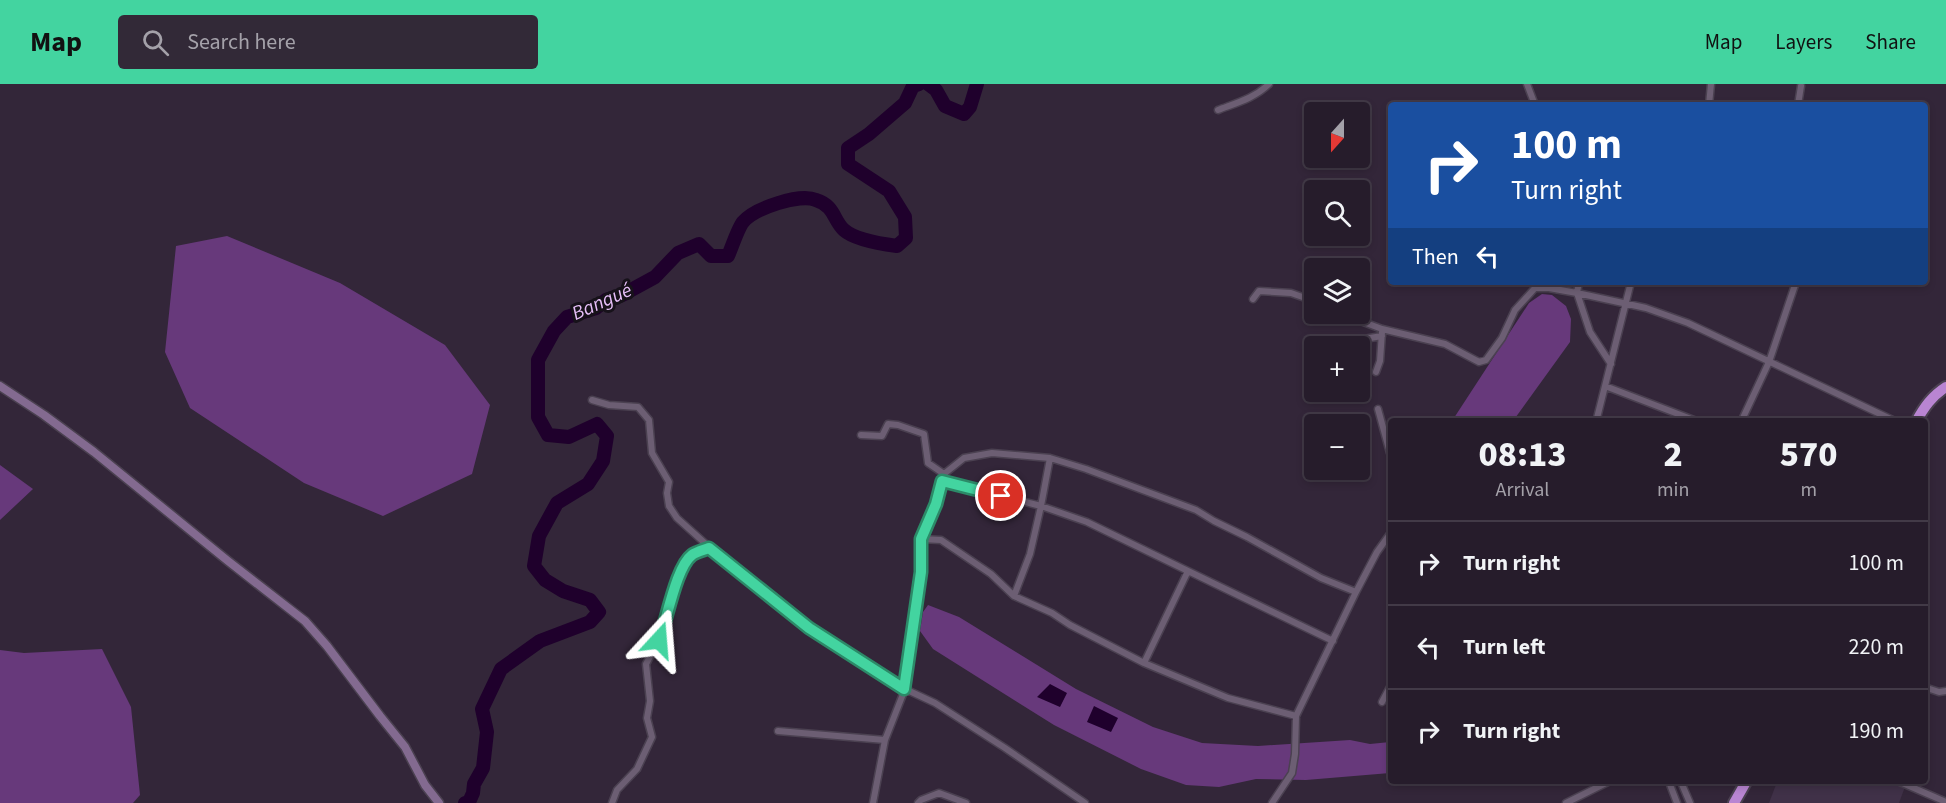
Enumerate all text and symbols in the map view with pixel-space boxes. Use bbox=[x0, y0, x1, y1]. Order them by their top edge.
search box bbox=[118, 15, 538, 69]
text: Map bbox=[30, 22, 82, 62]
icon: search bbox=[139, 26, 172, 59]
text: Search here bbox=[187, 26, 296, 58]
text: Map bbox=[1705, 27, 1742, 57]
text: Layers bbox=[1775, 27, 1832, 57]
text: Share bbox=[1865, 27, 1916, 57]
north arrow bbox=[1304, 102, 1370, 168]
map controls bbox=[1304, 102, 1370, 480]
text: 100 m bbox=[1511, 115, 1622, 175]
icon: right bbox=[1412, 126, 1490, 204]
text: Turn right bbox=[1511, 171, 1622, 210]
button: search bbox=[1304, 180, 1370, 246]
icon: left bbox=[1471, 240, 1504, 273]
text: Then bbox=[1412, 241, 1459, 273]
button: layers bbox=[1304, 258, 1370, 324]
water label: Bangué bbox=[567, 276, 637, 328]
button: + bbox=[1304, 336, 1370, 402]
button: − bbox=[1304, 414, 1370, 480]
text: 08:13 bbox=[1478, 429, 1567, 480]
text: 2 bbox=[1664, 429, 1683, 480]
text: 570 bbox=[1780, 429, 1838, 480]
pin bbox=[975, 470, 1026, 521]
text: Arrival bbox=[1496, 476, 1549, 504]
text: min bbox=[1657, 476, 1689, 504]
text: m bbox=[1800, 476, 1817, 504]
icon: arrive bbox=[984, 479, 1017, 512]
icon: right bbox=[1412, 547, 1445, 580]
text: Turn right bbox=[1463, 547, 1560, 579]
text: 100 m bbox=[1849, 547, 1904, 579]
position arrow bbox=[627, 608, 691, 672]
icon: left bbox=[1412, 631, 1445, 664]
text: Turn left bbox=[1463, 631, 1545, 663]
text: 220 m bbox=[1849, 631, 1904, 663]
icon: right bbox=[1412, 715, 1445, 748]
text: Turn right bbox=[1463, 715, 1560, 747]
text: 190 m bbox=[1849, 715, 1904, 747]

